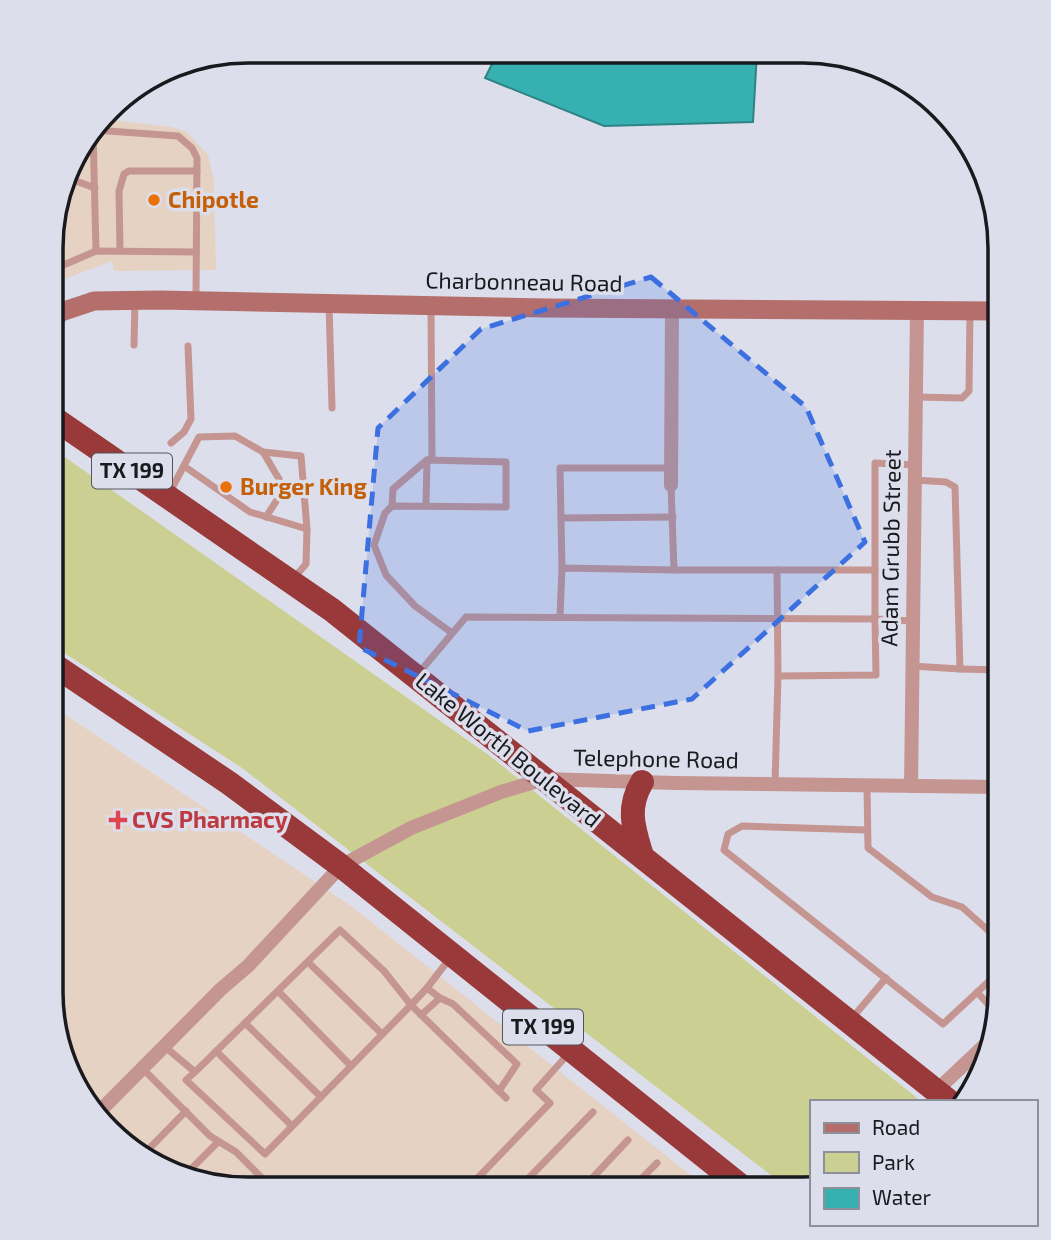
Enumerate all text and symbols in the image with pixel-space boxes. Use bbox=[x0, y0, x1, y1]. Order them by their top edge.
place label: Chipotle bbox=[168, 185, 259, 213]
marker: Chipotle bbox=[146, 192, 162, 208]
street label: Charbonneau Road bbox=[425, 265, 623, 297]
street label: Adam Grubb Street bbox=[874, 449, 906, 647]
road number: TX 199 bbox=[92, 454, 172, 489]
place label: Burger King bbox=[240, 472, 367, 500]
marker: Burger King bbox=[218, 479, 234, 495]
street label: Lake Worth Boulevard bbox=[410, 666, 607, 833]
street label: Telephone Road bbox=[573, 743, 739, 773]
place label: CVS Pharmacy bbox=[132, 805, 288, 833]
marker: CVS Pharmacy bbox=[110, 812, 126, 828]
road number: TX 199 bbox=[503, 1010, 583, 1044]
legend bbox=[810, 1100, 1037, 1226]
text: Road bbox=[872, 1114, 920, 1139]
text: Park bbox=[872, 1149, 915, 1174]
text: Water bbox=[872, 1184, 931, 1209]

